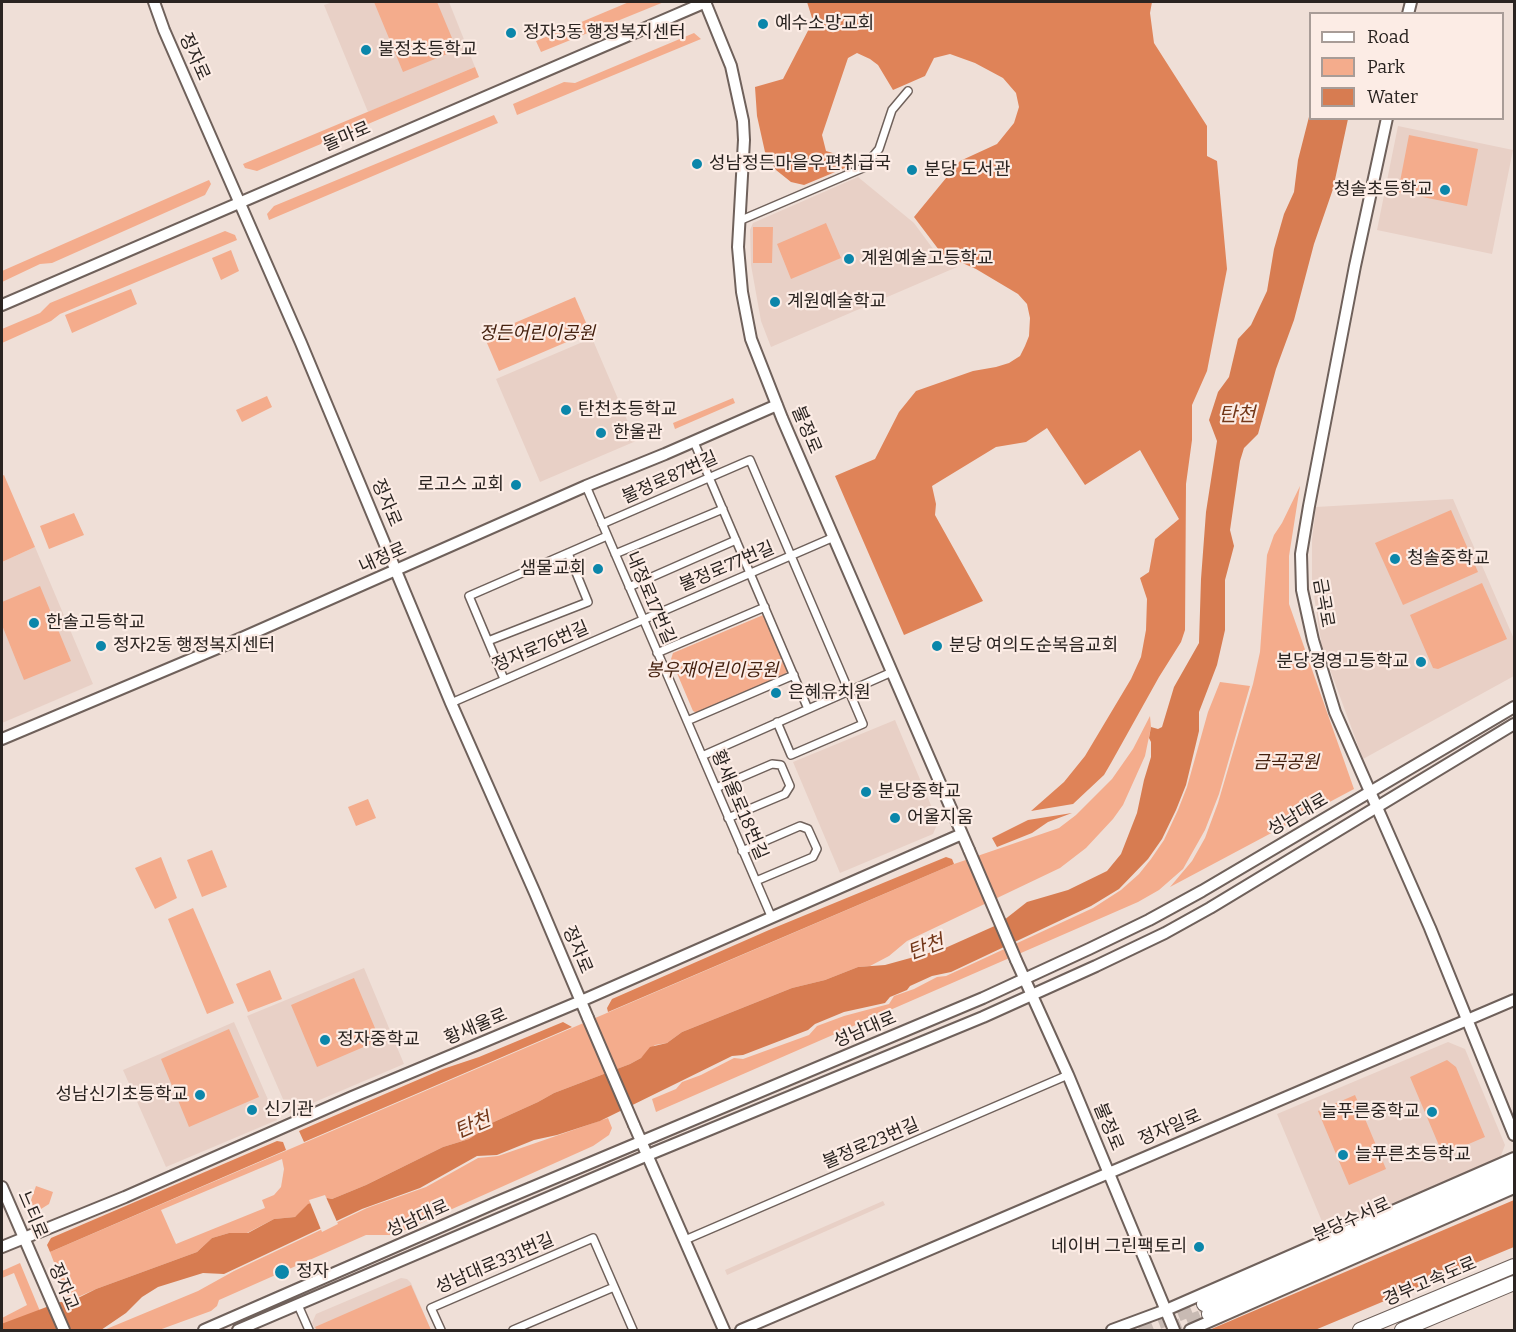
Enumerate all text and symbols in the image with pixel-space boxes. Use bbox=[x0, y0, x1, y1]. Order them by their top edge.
legend bbox=[1309, 12, 1504, 120]
place label: 예수소망교회 bbox=[775, 13, 874, 35]
marker: 예수소망교회 bbox=[756, 17, 770, 31]
place label: 정자3동 행정복지센터 bbox=[523, 22, 686, 44]
marker: 정자3동 행정복지센터 bbox=[504, 26, 518, 40]
text: Road bbox=[1367, 26, 1409, 48]
street label: 정자로 bbox=[174, 30, 214, 84]
place label: 불정초등학교 bbox=[378, 39, 477, 61]
marker: 불정초등학교 bbox=[359, 43, 373, 57]
text: Park bbox=[1367, 56, 1405, 78]
text: Water bbox=[1367, 86, 1418, 108]
street label: 돌마로 bbox=[320, 117, 374, 157]
place label: 성남정든마을우편취급국 bbox=[709, 153, 891, 175]
marker: 성남정든마을우편취급국 bbox=[690, 157, 704, 171]
place label: 분당 도서관 bbox=[924, 159, 1010, 181]
marker: 분당 도서관 bbox=[905, 163, 919, 177]
place label: 청솔초등학교 bbox=[1334, 179, 1433, 201]
marker: 청솔초등학교 bbox=[1438, 183, 1452, 197]
place label: 계원예술고등학교 bbox=[861, 248, 993, 270]
marker: 계원예술고등학교 bbox=[842, 252, 856, 266]
place label: 계원예술학교 bbox=[787, 291, 886, 313]
marker: 계원예술학교 bbox=[768, 295, 782, 309]
park label: 정든어린이공원 bbox=[479, 323, 595, 345]
place label: 탄천초등학교 bbox=[578, 399, 677, 421]
marker: 탄천초등학교 bbox=[559, 403, 573, 417]
street label: 불정로 bbox=[786, 403, 826, 457]
water label: 탄천 bbox=[1219, 403, 1255, 427]
place label: 한울관 bbox=[613, 422, 663, 444]
marker: 한울관 bbox=[594, 426, 608, 440]
street label: 불정로87번길 bbox=[619, 447, 721, 509]
place label: 로고스 교회 bbox=[418, 474, 504, 496]
street label: 정자로 bbox=[366, 476, 406, 530]
marker: 로고스 교회 bbox=[509, 478, 523, 492]
street label: 불정로77번길 bbox=[676, 537, 778, 597]
street label: 내정로 bbox=[356, 538, 410, 578]
street label: 내정로17번길 bbox=[621, 548, 679, 648]
place label: 청솔중학교 bbox=[1407, 548, 1490, 570]
marker: 청솔중학교 bbox=[1388, 552, 1402, 566]
place label: 샘물교회 bbox=[520, 558, 586, 580]
marker: 샘물교회 bbox=[591, 562, 605, 576]
street label: 금곡로 bbox=[1308, 577, 1338, 629]
place label: 한솔고등학교 bbox=[46, 612, 145, 634]
marker: 한솔고등학교 bbox=[27, 616, 41, 630]
street label: 정자로76번길 bbox=[490, 617, 592, 677]
place label: 정자2동 행정복지센터 bbox=[113, 635, 275, 657]
place label: 분당 여의도순복음교회 bbox=[949, 635, 1118, 657]
marker: 정자2동 행정복지센터 bbox=[94, 639, 108, 653]
marker: 분당 여의도순복음교회 bbox=[930, 639, 944, 653]
place label: 분당경영고등학교 bbox=[1277, 651, 1409, 673]
marker: 분당경영고등학교 bbox=[1414, 655, 1428, 669]
park label: 봉우재어린이공원 bbox=[646, 660, 778, 682]
place label: 은혜유치원 bbox=[788, 682, 871, 704]
marker: 은혜유치원 bbox=[769, 686, 783, 700]
street label: 황새울로18번길 bbox=[706, 747, 772, 863]
park label: 금곡공원 bbox=[1253, 752, 1319, 774]
place label: 분당중학교 bbox=[878, 781, 961, 803]
marker: 분당중학교 bbox=[859, 785, 873, 799]
street label: 성남대로 bbox=[1264, 789, 1332, 841]
place label: 어울지움 bbox=[907, 807, 973, 829]
marker: 어울지움 bbox=[888, 811, 902, 825]
street label: 정자로 bbox=[557, 923, 597, 977]
water label: 탄천 bbox=[905, 930, 947, 966]
street label: 황새울로 bbox=[441, 1004, 511, 1050]
street label: 성남대로 bbox=[830, 1007, 900, 1053]
place label: 정자중학교 bbox=[337, 1029, 420, 1051]
marker: 정자중학교 bbox=[318, 1033, 332, 1047]
place label: 성남신기초등학교 bbox=[56, 1084, 188, 1106]
marker: 성남신기초등학교 bbox=[193, 1088, 207, 1102]
place label: 신기관 bbox=[264, 1099, 314, 1121]
street label: 불정로 bbox=[1088, 1100, 1128, 1154]
place label: 늘푸른중학교 bbox=[1321, 1101, 1420, 1123]
marker: 신기관 bbox=[245, 1103, 259, 1117]
street label: 정자일로 bbox=[1135, 1105, 1205, 1151]
marker: 늘푸른중학교 bbox=[1425, 1105, 1439, 1119]
water label: 탄천 bbox=[451, 1108, 495, 1144]
street label: 불정로23번길 bbox=[819, 1114, 923, 1174]
place label: 늘푸른초등학교 bbox=[1355, 1144, 1471, 1166]
marker: 늘푸른초등학교 bbox=[1336, 1148, 1350, 1162]
street label: 느티로 bbox=[12, 1188, 52, 1242]
street label: 분당수서로 bbox=[1310, 1193, 1394, 1247]
street label: 성남대로 bbox=[383, 1196, 453, 1242]
street label: 성남대로331번길 bbox=[432, 1229, 558, 1299]
place label: 네이버 그린팩토리 bbox=[1051, 1236, 1187, 1258]
marker: 네이버 그린팩토리 bbox=[1192, 1240, 1206, 1254]
street label: 경부고속도로 bbox=[1380, 1253, 1480, 1311]
street label: 정자교 bbox=[43, 1260, 83, 1314]
place label: 정자 bbox=[296, 1261, 329, 1283]
marker: 정자 bbox=[273, 1263, 291, 1281]

